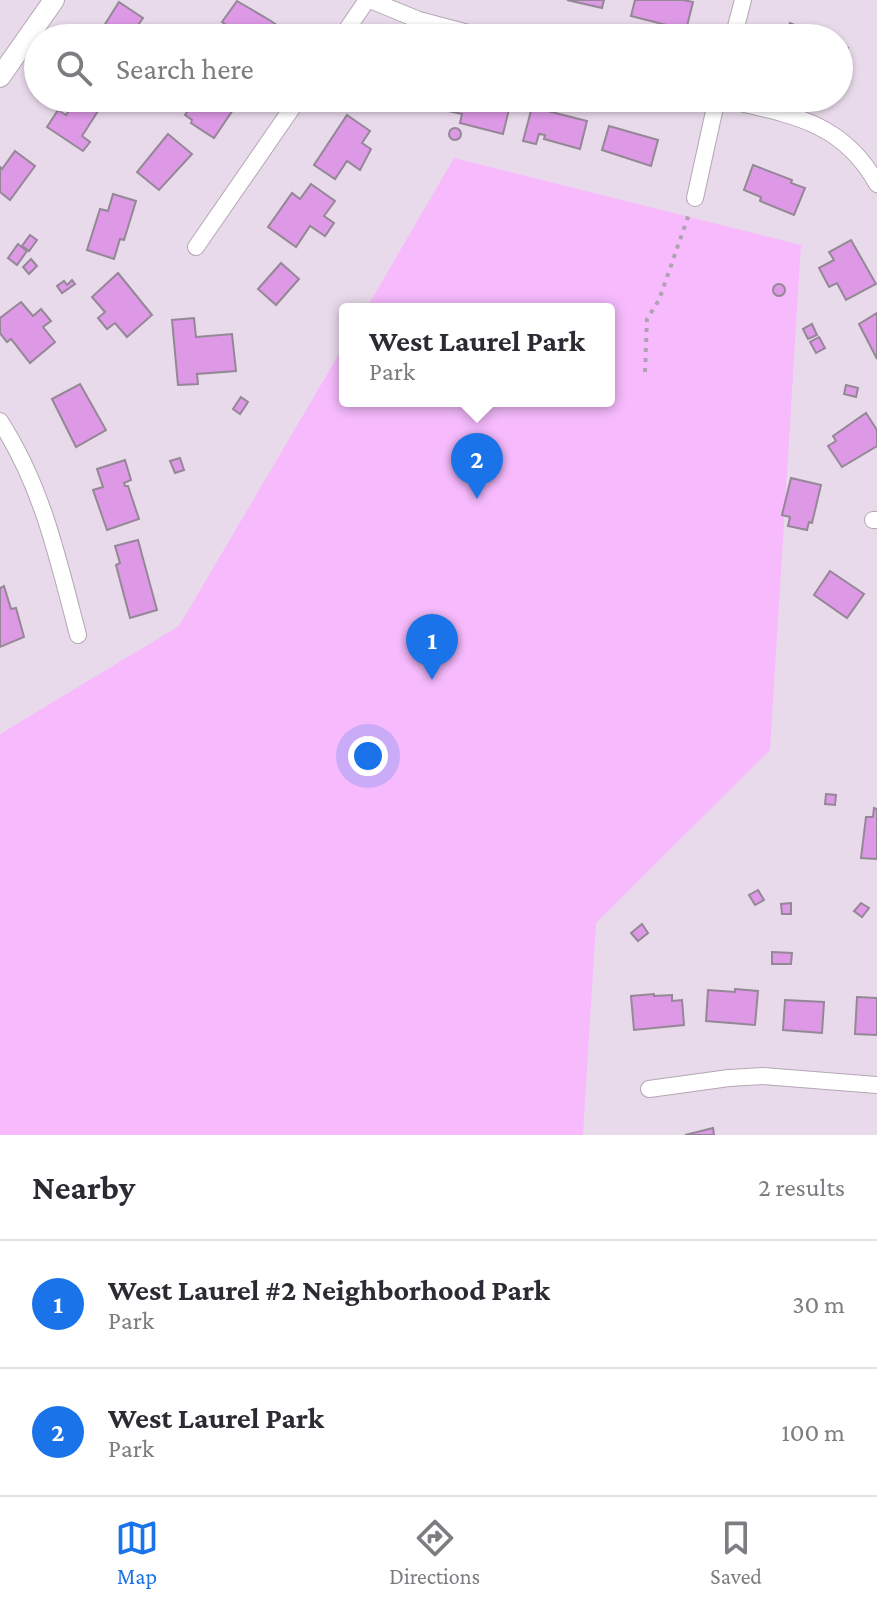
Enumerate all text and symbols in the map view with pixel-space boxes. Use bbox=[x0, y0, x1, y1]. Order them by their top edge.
search box bbox=[24, 24, 853, 112]
icon: search bbox=[52, 46, 96, 90]
text: Search here bbox=[116, 52, 254, 85]
popup bbox=[339, 303, 615, 407]
text: West Laurel Park bbox=[369, 324, 585, 357]
text: Park bbox=[369, 357, 415, 386]
pin: 2 bbox=[451, 433, 503, 499]
pin: 1 bbox=[406, 614, 458, 680]
your location bbox=[348, 736, 388, 776]
text: Nearby bbox=[32, 1169, 135, 1206]
text: 2 results bbox=[758, 1173, 845, 1202]
text: West Laurel #2 Neighborhood Park bbox=[108, 1273, 550, 1306]
text: 1 bbox=[53, 1290, 63, 1319]
text: 30 m bbox=[792, 1290, 845, 1319]
text: Park bbox=[108, 1306, 154, 1335]
text: West Laurel Park bbox=[108, 1401, 324, 1434]
text: 2 bbox=[51, 1418, 65, 1447]
text: 100 m bbox=[781, 1418, 845, 1447]
text: Park bbox=[108, 1434, 154, 1463]
tab: Map bbox=[115, 1516, 159, 1589]
tab: Directions bbox=[389, 1516, 480, 1589]
tab: Saved bbox=[710, 1516, 762, 1589]

